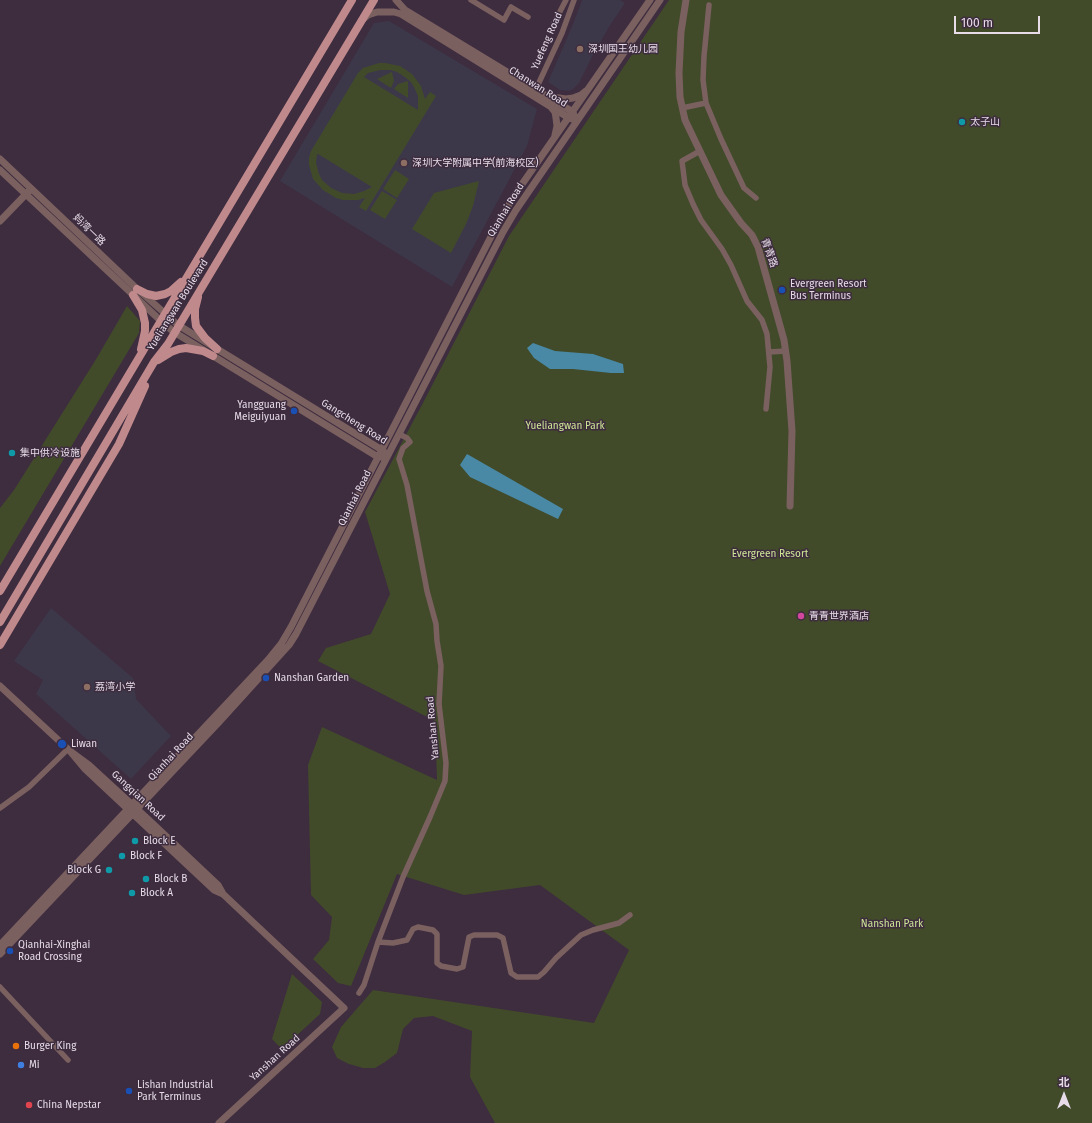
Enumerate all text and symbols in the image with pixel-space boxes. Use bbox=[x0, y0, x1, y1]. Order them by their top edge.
scale bar bbox=[956, 8, 1042, 34]
street label: Yuefeng Road bbox=[529, 10, 565, 72]
text: 100 m bbox=[961, 16, 993, 30]
place label: 深圳国王幼儿园 bbox=[588, 43, 658, 55]
marker: 深圳国王幼儿园 bbox=[575, 44, 585, 54]
street label: Chanwan Road bbox=[507, 64, 569, 110]
place label: 太子山 bbox=[970, 116, 1000, 128]
marker: 太子山 bbox=[957, 117, 967, 127]
place label: 深圳大学附属中学(前海校区) bbox=[412, 157, 538, 169]
marker: 深圳大学附属中学(前海校区) bbox=[399, 158, 409, 168]
street label: Qianhai Road bbox=[485, 181, 527, 239]
street label: 妈湾一路 bbox=[70, 212, 108, 248]
street label: 青青路 bbox=[758, 237, 780, 269]
street label: Yueliangwan Boulevard bbox=[145, 257, 211, 353]
place label: Evergreen Resort Bus Terminus bbox=[790, 278, 867, 302]
marker: Evergreen Resort Bus Terminus bbox=[777, 285, 787, 295]
street label: Gangcheng Road bbox=[319, 397, 389, 447]
place label: Yangguang Meiguiyuan bbox=[234, 399, 286, 422]
marker: Yangguang Meiguiyuan bbox=[289, 406, 299, 416]
park label: Yueliangwan Park bbox=[525, 420, 605, 432]
place label: 集中供冷设施 bbox=[20, 447, 80, 459]
marker: 集中供冷设施 bbox=[7, 448, 17, 458]
street label: Qianhai Road bbox=[336, 468, 374, 528]
park label: Evergreen Resort bbox=[732, 548, 808, 560]
place label: 青青世界酒店 bbox=[809, 610, 869, 622]
marker: 青青世界酒店 bbox=[796, 611, 806, 621]
place label: Nanshan Garden bbox=[274, 672, 349, 684]
marker: Nanshan Garden bbox=[261, 673, 271, 683]
place label: 荔湾小学 bbox=[95, 681, 135, 693]
marker: 荔湾小学 bbox=[82, 682, 92, 692]
street label: Yanshan Road bbox=[424, 696, 442, 760]
street label: Qianhai Road bbox=[146, 731, 196, 783]
marker: Liwan bbox=[56, 738, 68, 750]
place label: Liwan bbox=[71, 738, 97, 750]
street label: Gangqian Road bbox=[109, 768, 167, 824]
place label: Block E bbox=[143, 835, 176, 847]
marker: Block E bbox=[130, 836, 140, 846]
place label: Block F bbox=[130, 850, 162, 862]
marker: Block F bbox=[117, 851, 127, 861]
place label: Block G bbox=[67, 864, 101, 876]
marker: Block G bbox=[104, 865, 114, 875]
place label: Block B bbox=[154, 873, 187, 885]
marker: Block B bbox=[141, 874, 151, 884]
place label: Block A bbox=[140, 887, 173, 899]
marker: Block A bbox=[127, 888, 137, 898]
park label: Nanshan Park bbox=[861, 918, 923, 930]
place label: Qianhai-Xinghai Road Crossing bbox=[18, 939, 90, 962]
marker: Qianhai-Xinghai Road Crossing bbox=[5, 946, 15, 956]
street label: Yanshan Road bbox=[247, 1032, 303, 1084]
place label: Burger King bbox=[24, 1040, 76, 1052]
marker: Burger King bbox=[11, 1041, 21, 1051]
place label: Mi bbox=[29, 1059, 40, 1071]
marker: Mi bbox=[16, 1060, 26, 1070]
north arrow bbox=[1044, 1075, 1084, 1115]
text: 北 bbox=[1059, 1076, 1070, 1089]
place label: Lishan Industrial Park Terminus bbox=[137, 1079, 213, 1102]
marker: Lishan Industrial Park Terminus bbox=[124, 1086, 134, 1096]
place label: China Nepstar bbox=[37, 1099, 101, 1111]
marker: China Nepstar bbox=[24, 1100, 34, 1110]

